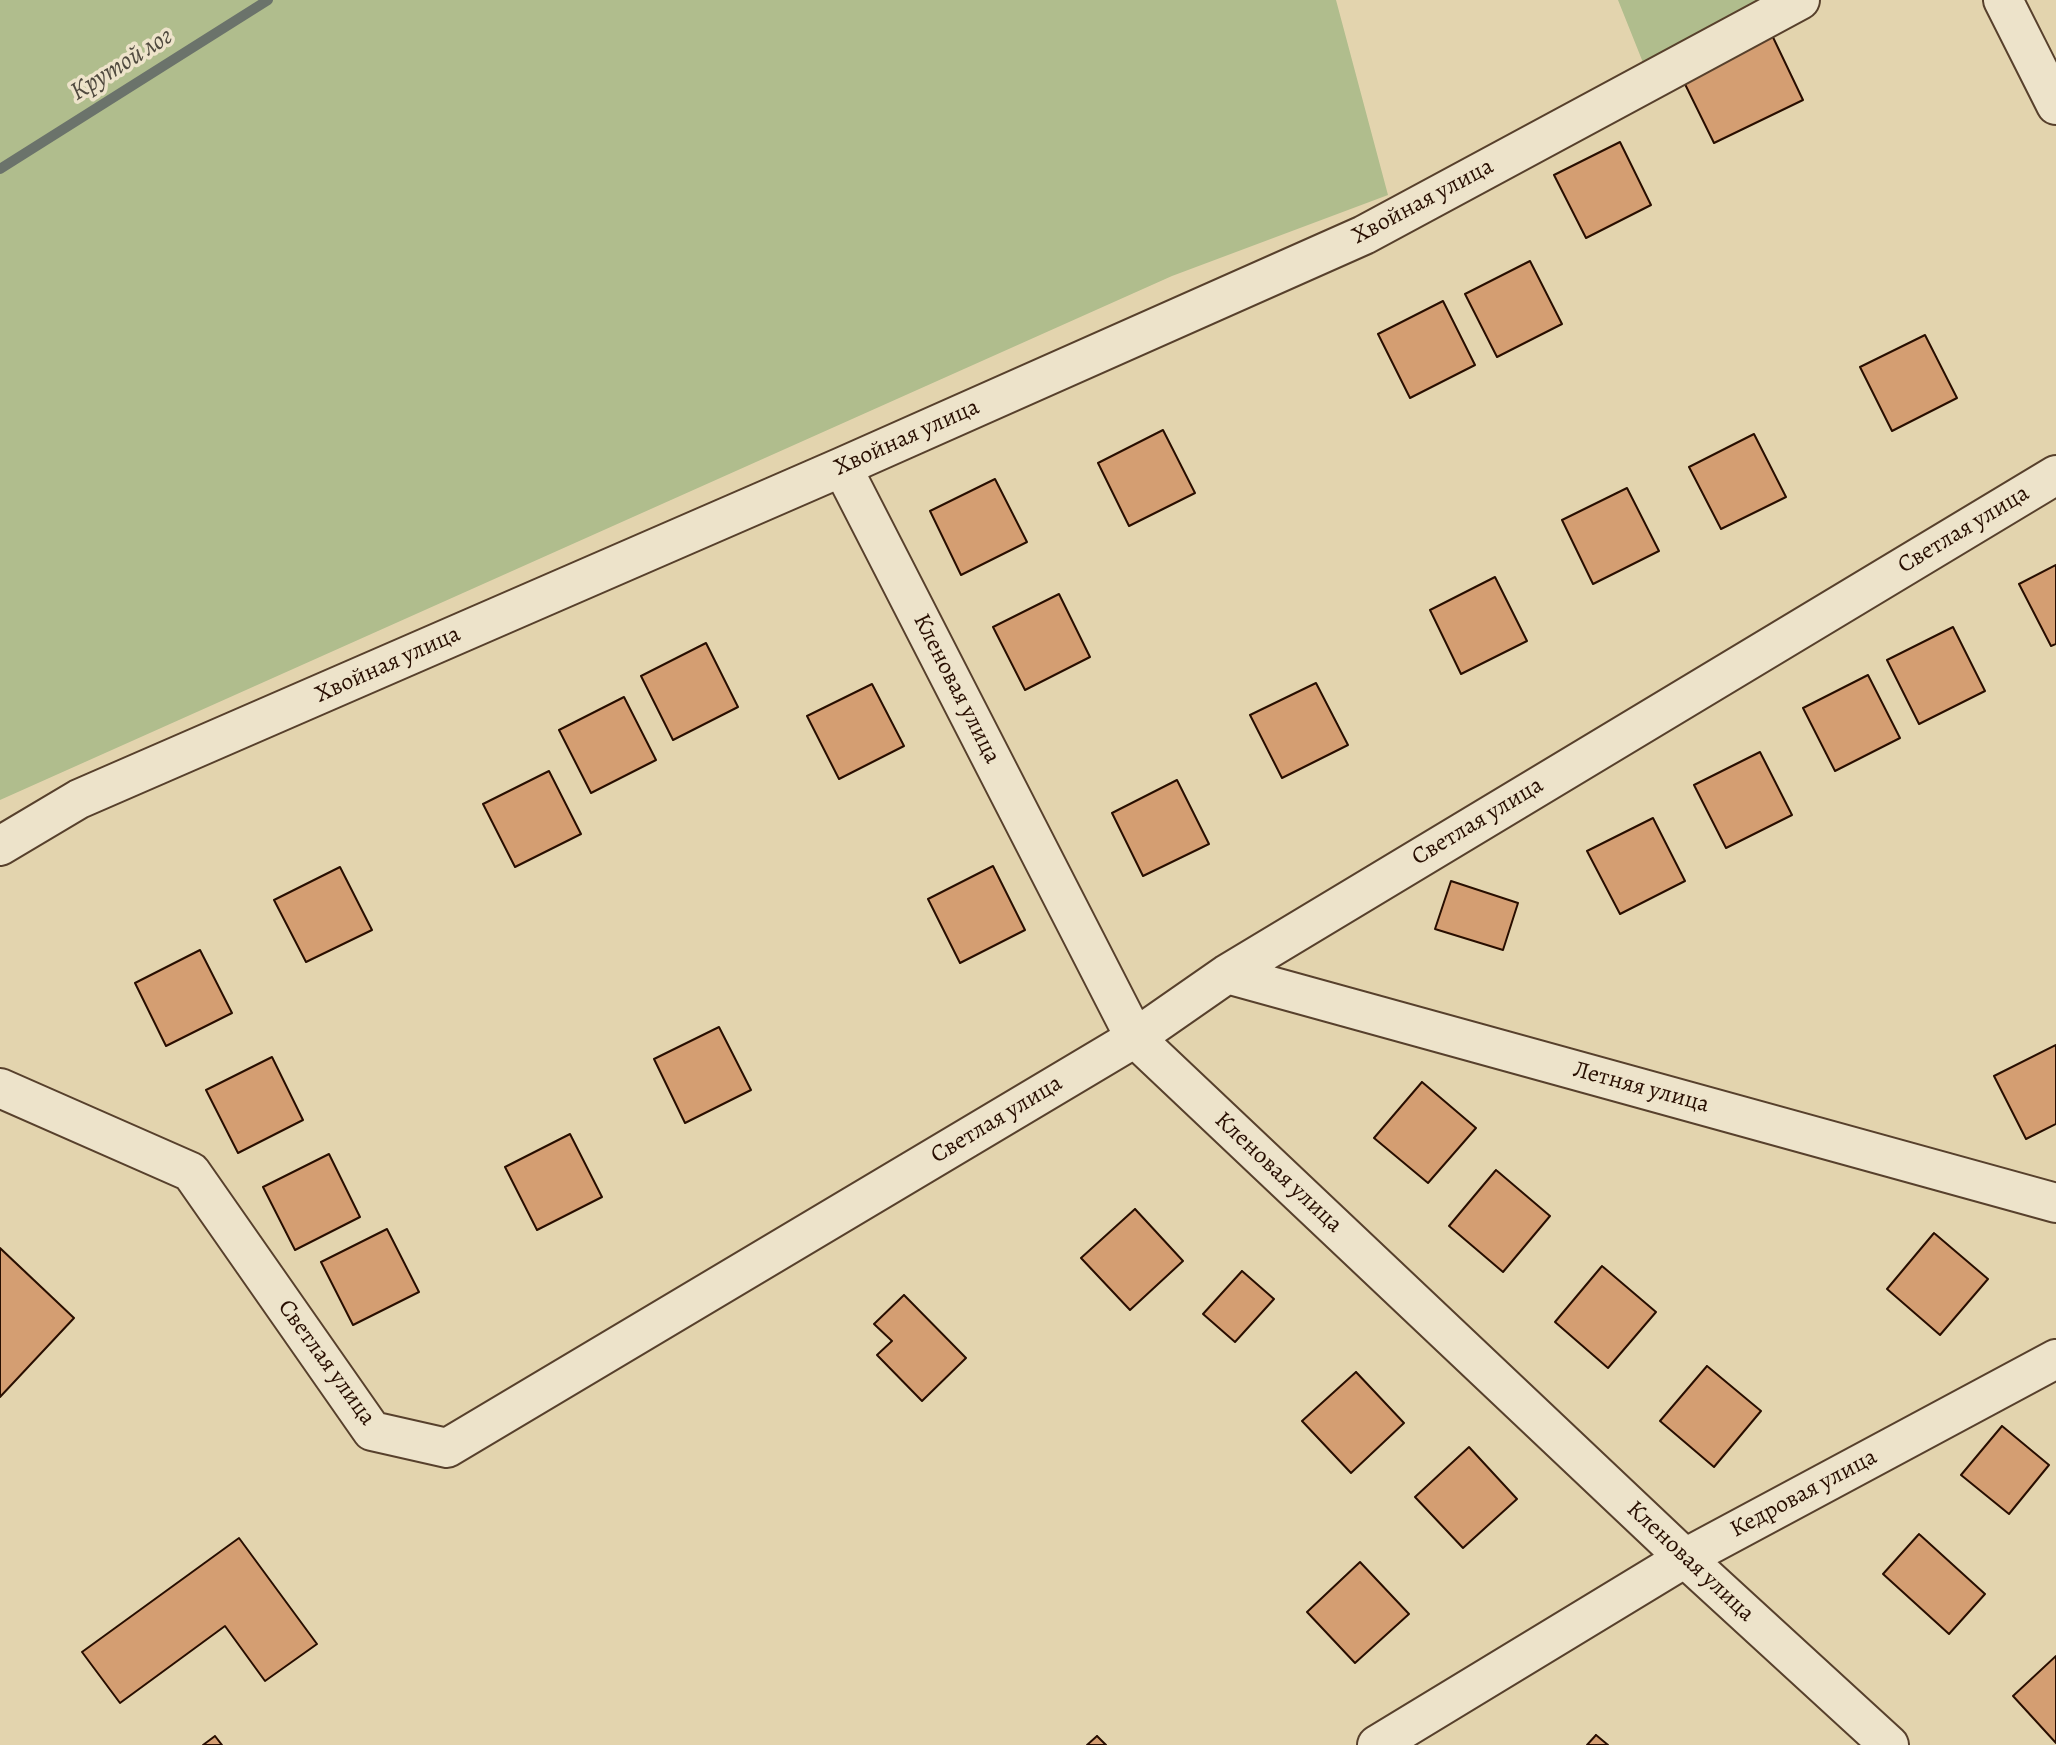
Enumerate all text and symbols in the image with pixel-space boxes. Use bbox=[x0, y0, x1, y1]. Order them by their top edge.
water label: Крутой лог bbox=[65, 21, 179, 109]
street label: Хвойная улица bbox=[1347, 153, 1499, 251]
street label: Хвойная улица bbox=[830, 393, 984, 483]
street label: Светлая улица bbox=[1893, 480, 2035, 580]
street label: Кленовая улица bbox=[906, 609, 1006, 769]
street label: Хвойная улица bbox=[311, 620, 465, 710]
street label: Светлая улица bbox=[1407, 772, 1549, 872]
street label: Летняя улица bbox=[1570, 1056, 1712, 1120]
street label: Светлая улица bbox=[926, 1070, 1068, 1170]
street label: Кленовая улица bbox=[1208, 1106, 1348, 1240]
street label: Светлая улица bbox=[271, 1295, 381, 1431]
street label: Кедровая улица bbox=[1726, 1443, 1882, 1545]
street label: Кленовая улица bbox=[1620, 1495, 1760, 1629]

